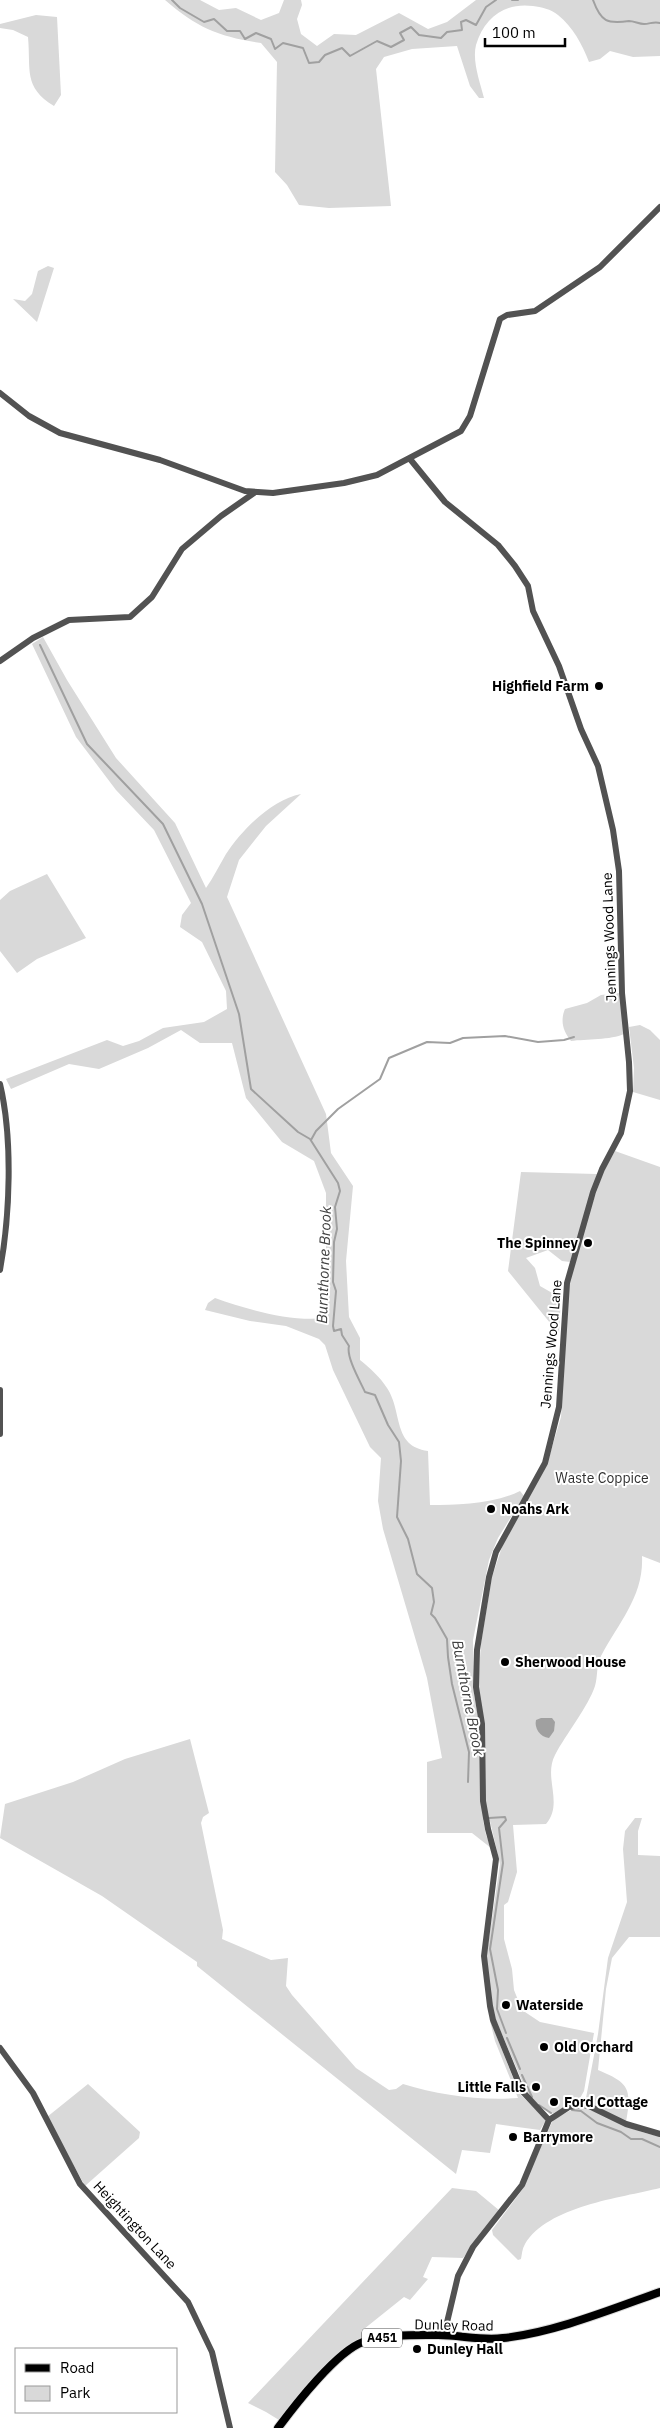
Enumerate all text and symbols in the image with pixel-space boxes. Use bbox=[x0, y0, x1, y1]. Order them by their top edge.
scale bar bbox=[485, 15, 565, 47]
text: 100 m bbox=[492, 23, 536, 42]
place label: Highfield Farm bbox=[492, 677, 589, 695]
marker: Highfield Farm bbox=[593, 680, 605, 692]
street label: Jennings Wood Lane bbox=[598, 872, 620, 1002]
water label: Burnthorne Brook bbox=[312, 1206, 335, 1324]
place label: The Spinney bbox=[497, 1234, 579, 1252]
marker: The Spinney bbox=[582, 1237, 594, 1249]
street label: Jennings Wood Lane bbox=[536, 1279, 566, 1409]
park label: Waste Coppice bbox=[555, 1469, 649, 1487]
place label: Noahs Ark bbox=[501, 1500, 570, 1518]
marker: Noahs Ark bbox=[485, 1503, 497, 1515]
water label: Burnthorne Brook bbox=[448, 1638, 489, 1758]
place label: Sherwood House bbox=[515, 1653, 626, 1671]
marker: Sherwood House bbox=[499, 1656, 511, 1668]
place label: Waterside bbox=[516, 1996, 583, 2014]
marker: Waterside bbox=[500, 1999, 512, 2011]
place label: Old Orchard bbox=[554, 2038, 633, 2056]
marker: Old Orchard bbox=[538, 2041, 550, 2053]
place label: Little Falls bbox=[457, 2078, 526, 2096]
marker: Little Falls bbox=[530, 2081, 542, 2093]
place label: Ford Cottage bbox=[564, 2093, 648, 2111]
marker: Ford Cottage bbox=[548, 2096, 560, 2108]
place label: Barrymore bbox=[523, 2128, 593, 2146]
marker: Barrymore bbox=[507, 2131, 519, 2143]
street label: Heightington Lane bbox=[89, 2177, 181, 2273]
street label: Dunley Road bbox=[414, 2315, 494, 2335]
road number: A451 bbox=[362, 2328, 402, 2348]
place label: Dunley Hall bbox=[427, 2340, 503, 2358]
marker: Dunley Hall bbox=[411, 2343, 423, 2355]
legend bbox=[15, 2348, 178, 2413]
text: Road bbox=[60, 2358, 95, 2377]
text: Park bbox=[60, 2383, 90, 2402]

